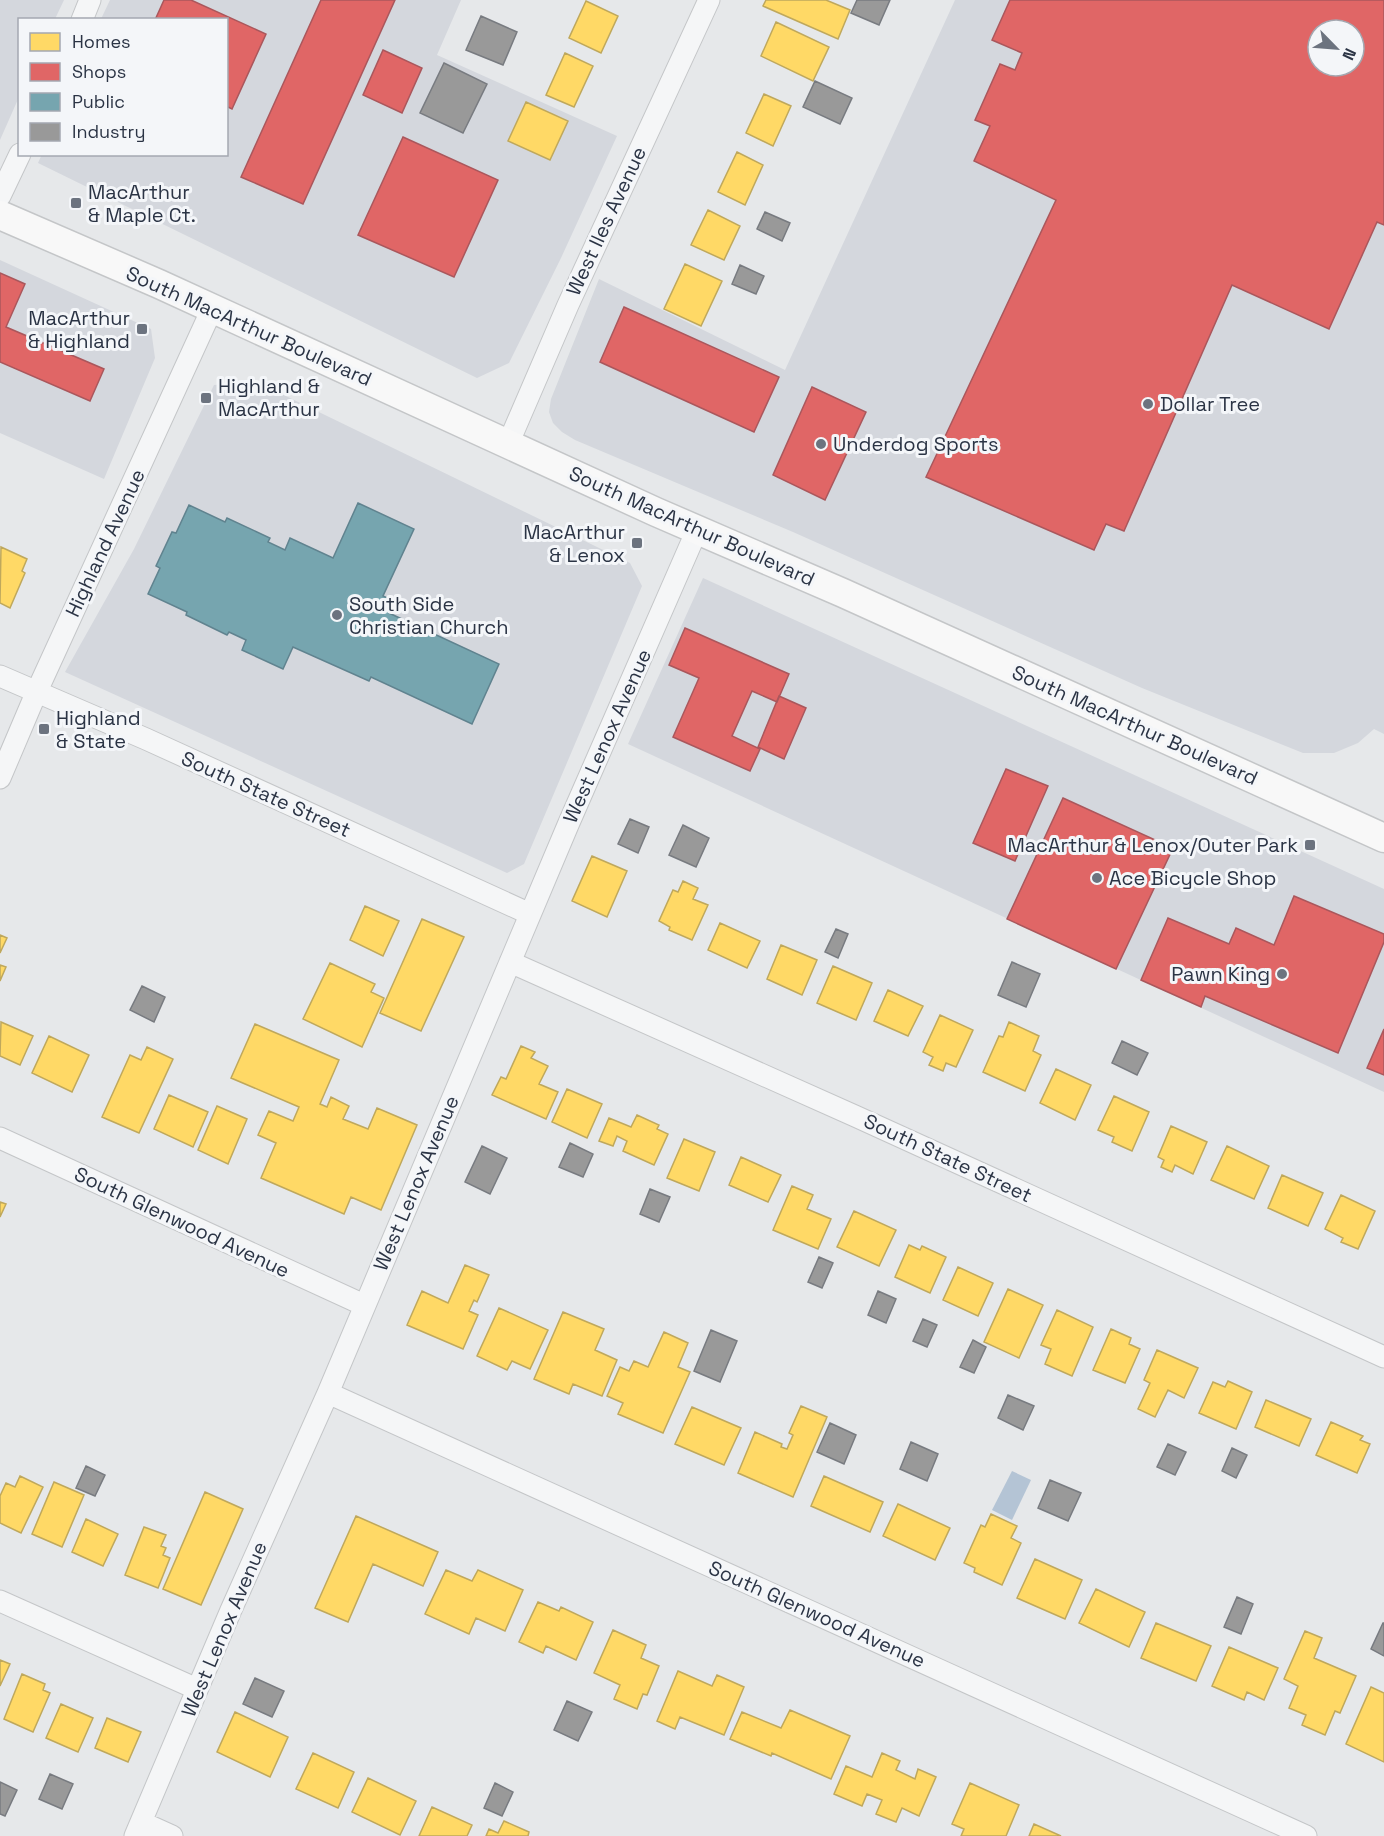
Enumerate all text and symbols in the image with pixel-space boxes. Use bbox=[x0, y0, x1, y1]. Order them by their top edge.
legend bbox=[18, 18, 228, 156]
north arrow bbox=[1306, 18, 1366, 78]
text: Homes bbox=[72, 30, 131, 53]
text: N bbox=[1337, 45, 1361, 63]
text: Shops bbox=[72, 60, 126, 83]
text: Public bbox=[72, 90, 125, 113]
text: Industry bbox=[72, 120, 145, 143]
street label: West Iles Avenue bbox=[560, 142, 652, 300]
place label: MacArthur & Maple Ct. bbox=[88, 179, 196, 228]
marker: MacArthur & Maple Ct. bbox=[69, 196, 83, 210]
street label: South MacArthur Boulevard bbox=[122, 260, 376, 392]
place label: MacArthur & Highland bbox=[28, 305, 130, 354]
marker: MacArthur & Highland bbox=[135, 322, 149, 336]
place label: Highland & MacArthur bbox=[218, 373, 320, 422]
marker: Highland & MacArthur bbox=[199, 391, 213, 405]
place label: Dollar Tree bbox=[1160, 391, 1260, 417]
marker: Dollar Tree bbox=[1141, 397, 1155, 411]
place label: Underdog Sports bbox=[833, 431, 998, 457]
marker: Underdog Sports bbox=[814, 437, 828, 451]
street label: South MacArthur Boulevard bbox=[565, 460, 819, 592]
street label: Highland Avenue bbox=[59, 465, 151, 621]
place label: MacArthur & Lenox bbox=[523, 519, 625, 568]
marker: MacArthur & Lenox bbox=[630, 536, 644, 550]
place label: South Side Christian Church bbox=[349, 591, 508, 640]
marker: South Side Christian Church bbox=[330, 608, 344, 622]
street label: West Lenox Avenue bbox=[557, 645, 657, 827]
street label: South MacArthur Boulevard bbox=[1008, 659, 1262, 791]
place label: Highland & State bbox=[56, 705, 141, 754]
marker: Highland & State bbox=[37, 722, 51, 736]
street label: South State Street bbox=[177, 745, 355, 843]
place label: MacArthur & Lenox/Outer Park bbox=[1007, 832, 1298, 858]
marker: MacArthur & Lenox/Outer Park bbox=[1303, 838, 1317, 852]
place label: Ace Bicycle Shop bbox=[1109, 865, 1276, 891]
marker: Ace Bicycle Shop bbox=[1090, 871, 1104, 885]
place label: Pawn King bbox=[1171, 961, 1270, 987]
marker: Pawn King bbox=[1275, 967, 1289, 981]
street label: West Lenox Avenue bbox=[367, 1092, 465, 1274]
street label: South State Street bbox=[860, 1108, 1036, 1208]
street label: South Glenwood Avenue bbox=[70, 1161, 294, 1283]
street label: West Lenox Avenue bbox=[175, 1538, 273, 1720]
street label: South Glenwood Avenue bbox=[705, 1554, 929, 1674]

